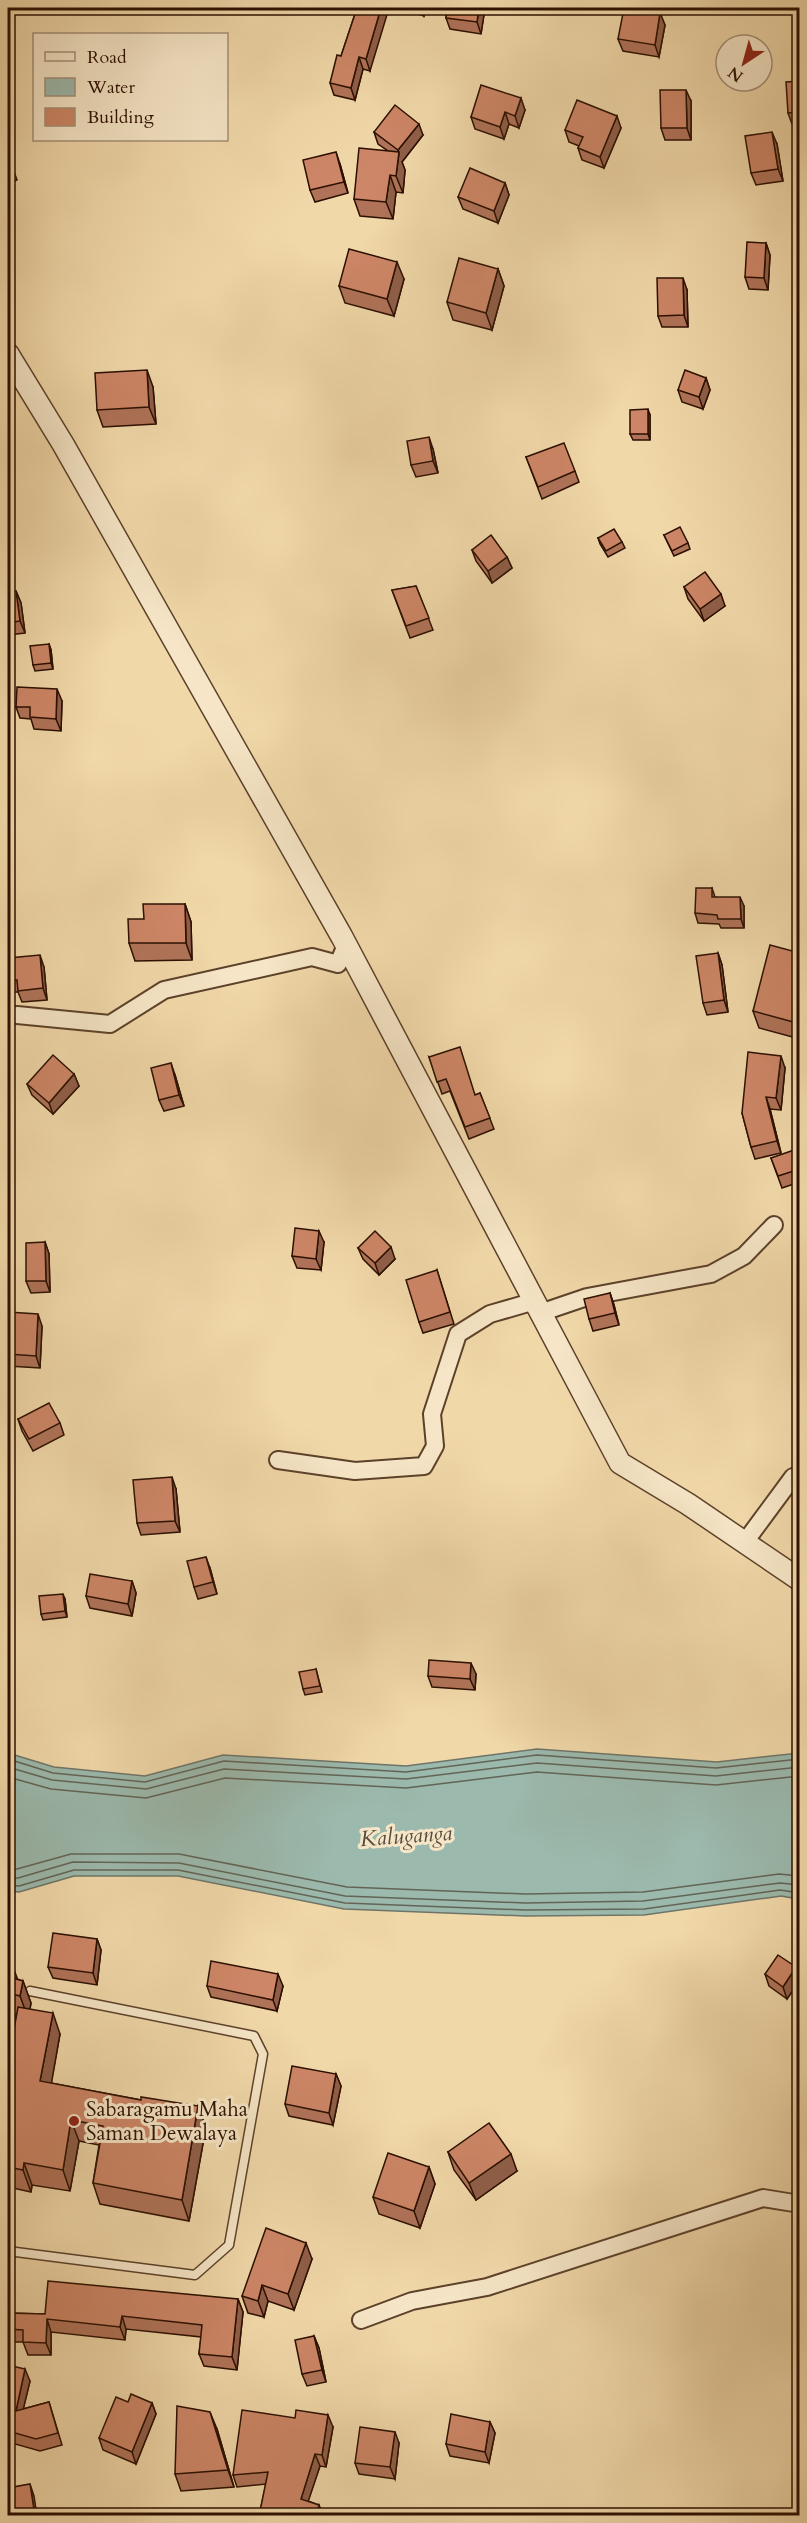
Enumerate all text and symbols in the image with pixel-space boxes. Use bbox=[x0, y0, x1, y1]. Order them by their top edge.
legend bbox=[33, 33, 228, 141]
north arrow bbox=[714, 33, 774, 93]
text: Road bbox=[87, 45, 127, 70]
text: N bbox=[724, 61, 748, 87]
text: Water bbox=[86, 75, 136, 100]
text: Building bbox=[87, 105, 155, 130]
water label: Kaluganga bbox=[359, 1818, 453, 1854]
place label: Sabaragamu Maha Saman Dewalaya bbox=[86, 2095, 248, 2148]
marker: Sabaragamu Maha Saman Dewalaya bbox=[67, 2114, 81, 2128]

